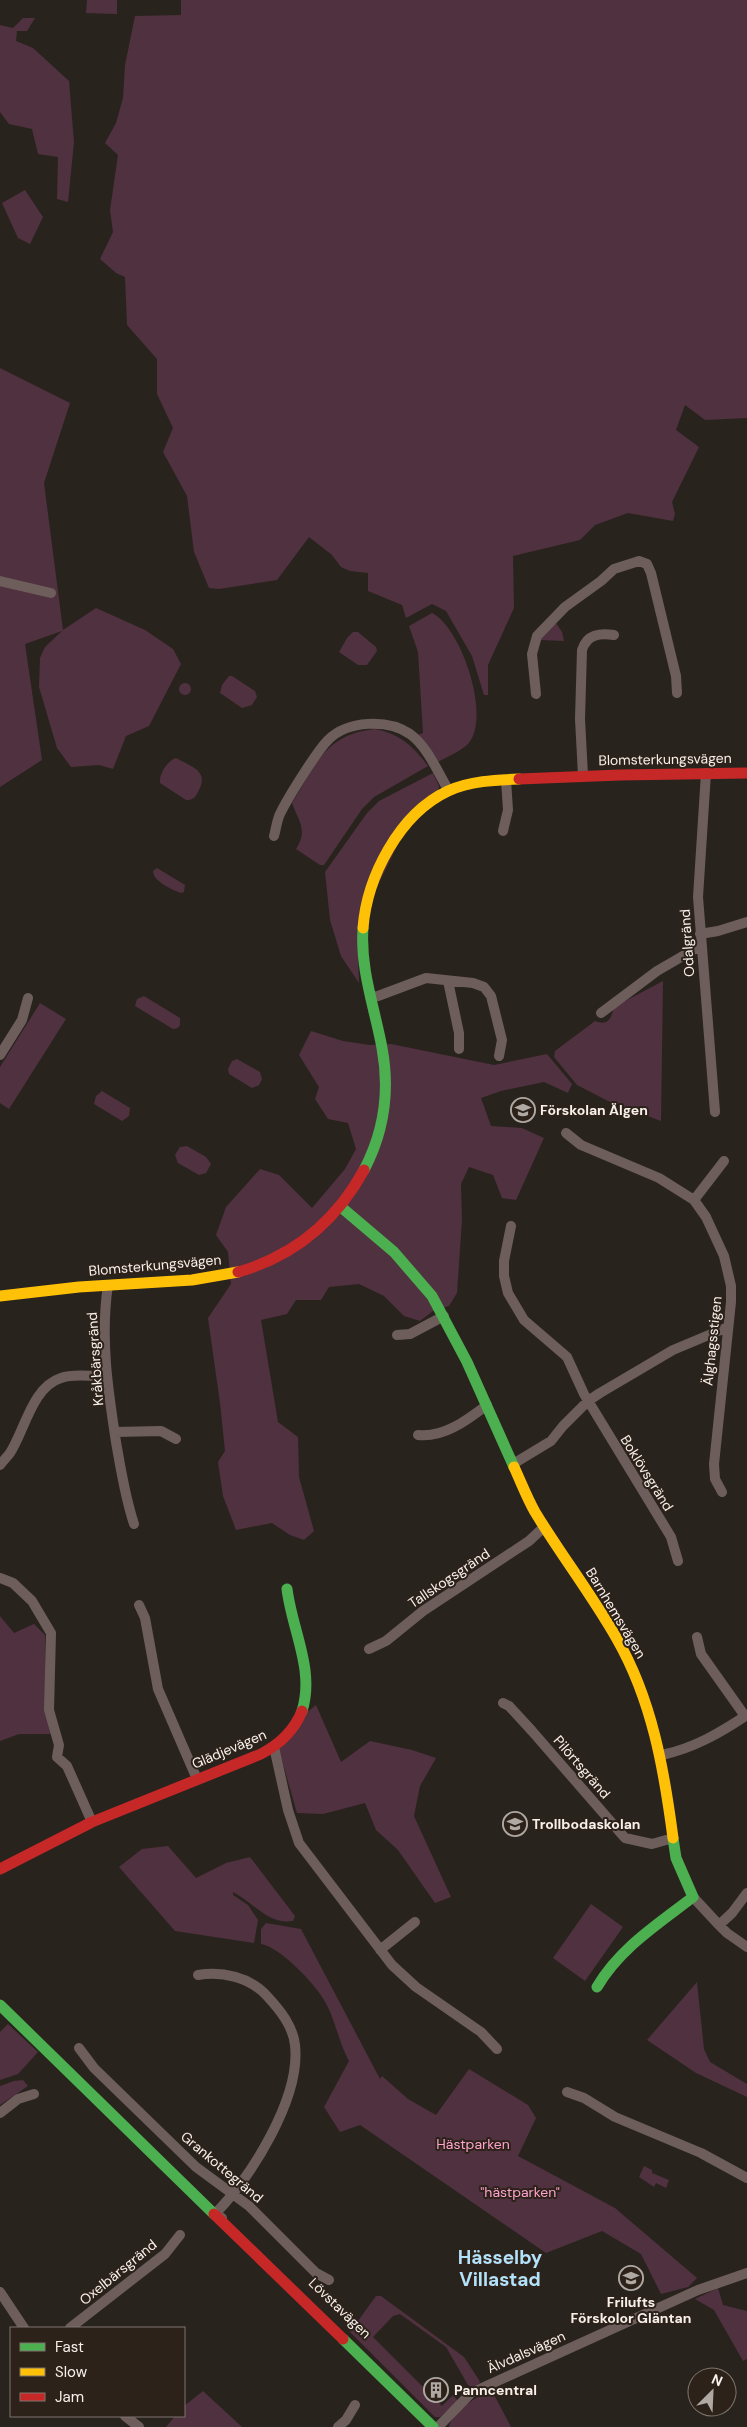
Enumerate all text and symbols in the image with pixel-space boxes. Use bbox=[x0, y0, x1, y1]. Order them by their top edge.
street label: Blomsterkungsvägen bbox=[598, 749, 732, 769]
street label: Odalgränd bbox=[676, 909, 698, 977]
school or university icon: Förskolan Älgen bbox=[510, 1097, 536, 1123]
place label: Förskolan Älgen bbox=[540, 1101, 648, 1119]
street label: Blomsterkungsvägen bbox=[88, 1250, 222, 1280]
street label: Älghagsstigen bbox=[698, 1295, 726, 1387]
street label: Kråkbärsgränd bbox=[83, 1311, 107, 1407]
street label: Boklövsgränd bbox=[616, 1432, 678, 1514]
street label: Tallskogsgränd bbox=[405, 1544, 493, 1612]
street label: Barnhemsvägen bbox=[582, 1564, 650, 1662]
street label: Glädjevägen bbox=[189, 1725, 269, 1773]
street label: Pilörtsgränd bbox=[550, 1732, 614, 1802]
school or university icon: Trollbodaskolan bbox=[502, 1811, 528, 1837]
place label: Trollbodaskolan bbox=[532, 1815, 641, 1833]
street label: Grankottegränd bbox=[177, 2127, 267, 2207]
park label: Hästparken bbox=[436, 2135, 510, 2153]
park label: "hästparken" bbox=[480, 2183, 560, 2201]
street label: Oxelbärsgränd bbox=[76, 2235, 160, 2309]
district label: Hässelby Villastad bbox=[458, 2245, 543, 2292]
school or university icon: Frilufts Förskolor Gläntan bbox=[618, 2265, 644, 2291]
street label: Lövstavägen bbox=[305, 2274, 375, 2342]
place label: Frilufts Förskolor Gläntan bbox=[571, 2293, 691, 2327]
legend bbox=[10, 2327, 185, 2417]
street label: Älvdalsvägen bbox=[484, 2327, 568, 2377]
text: Fast bbox=[55, 2337, 84, 2357]
text: Slow bbox=[55, 2362, 88, 2382]
north arrow bbox=[687, 2367, 737, 2417]
text: N bbox=[709, 2370, 726, 2390]
building icon: Panncentral bbox=[423, 2377, 449, 2403]
place label: Panncentral bbox=[454, 2381, 537, 2399]
text: Jam bbox=[55, 2387, 84, 2407]

